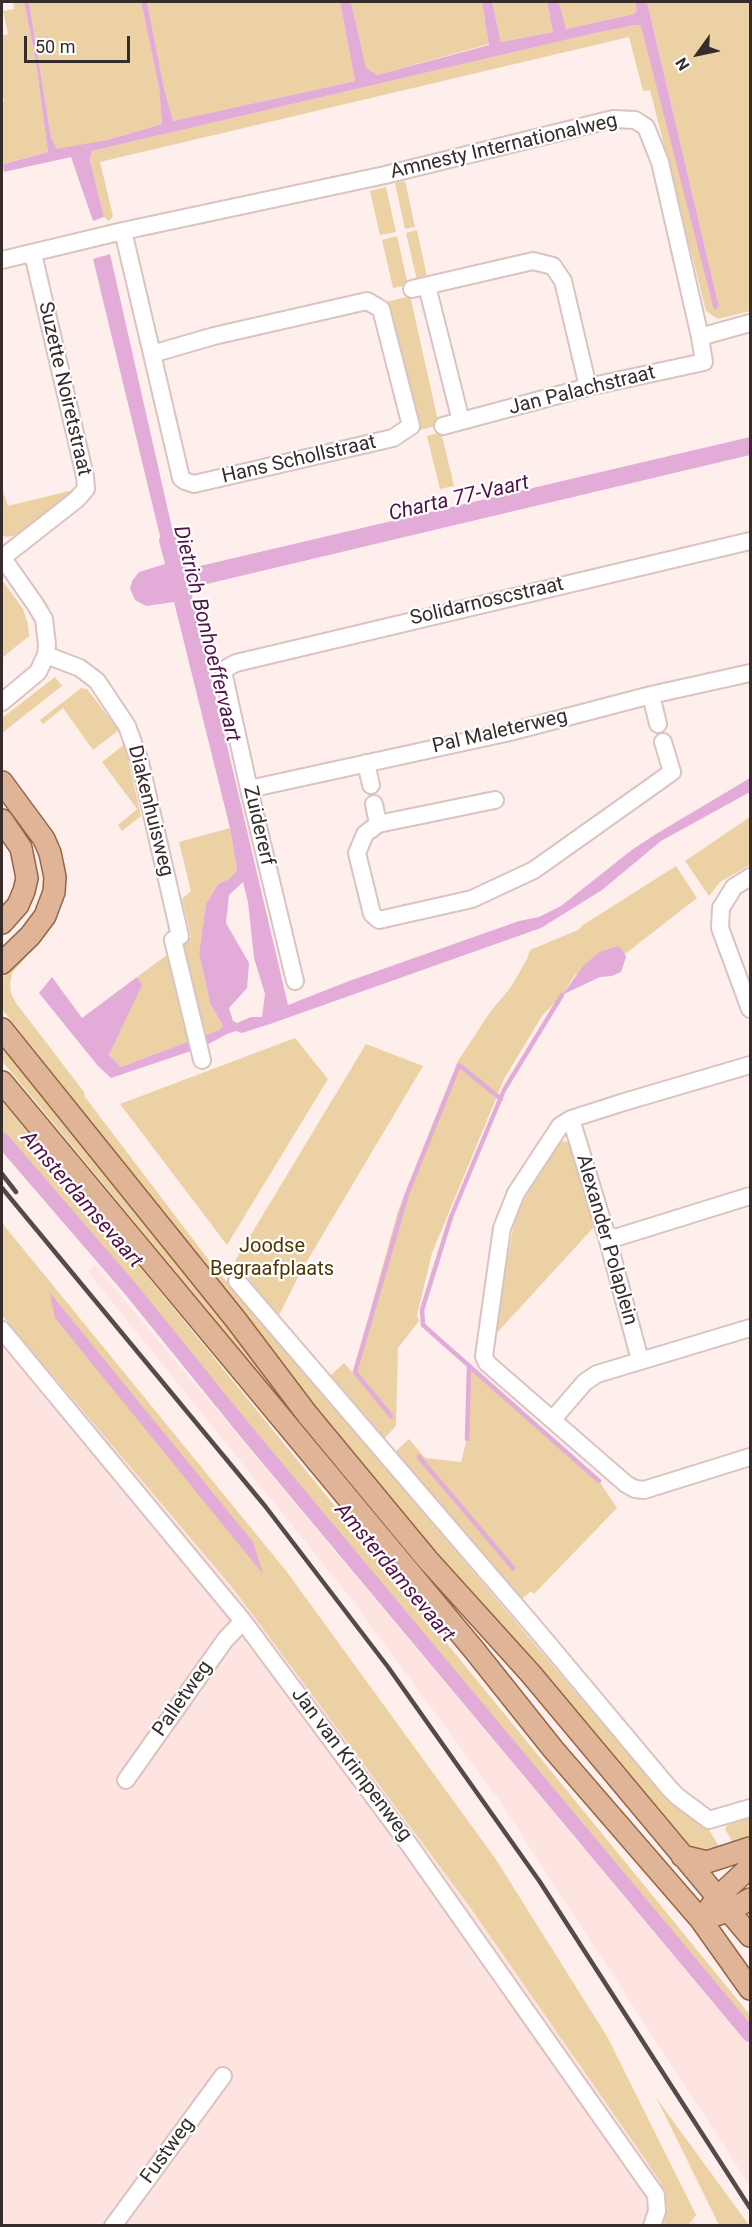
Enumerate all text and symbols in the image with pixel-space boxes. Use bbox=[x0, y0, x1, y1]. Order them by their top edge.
scale bar bbox=[27, 24, 134, 62]
north arrow bbox=[668, 24, 728, 84]
text: 50 m bbox=[35, 36, 75, 57]
text: N bbox=[671, 54, 694, 74]
street label: Amnesty Internationalweg bbox=[388, 109, 620, 185]
street label: Suzette Noiretstraat bbox=[32, 300, 96, 478]
street label: Jan Palachstraat bbox=[506, 361, 658, 421]
street label: Hans Schollstraat bbox=[220, 431, 378, 489]
water label: Charta 77-Vaart bbox=[386, 471, 532, 527]
water label: Dietrich Bonhoeffervaart bbox=[167, 523, 245, 745]
street label: Solidarnoscstraat bbox=[408, 573, 566, 631]
street label: Pal Maleterweg bbox=[430, 705, 570, 759]
street label: Diakenhuisweg bbox=[122, 743, 178, 879]
street label: Zuidererf bbox=[237, 784, 279, 868]
water label: Amsterdamsevaart bbox=[15, 1126, 147, 1274]
street label: Alexander Polaplein bbox=[570, 1152, 642, 1328]
park label: Joodse Begraafplaats bbox=[210, 1235, 334, 1282]
water label: Amsterdamsevaart bbox=[329, 1498, 459, 1648]
street label: Palletweg bbox=[148, 1656, 218, 1742]
street label: Jan van Krimpenweg bbox=[286, 1684, 416, 1846]
street label: Fustweg bbox=[136, 2113, 200, 2189]

